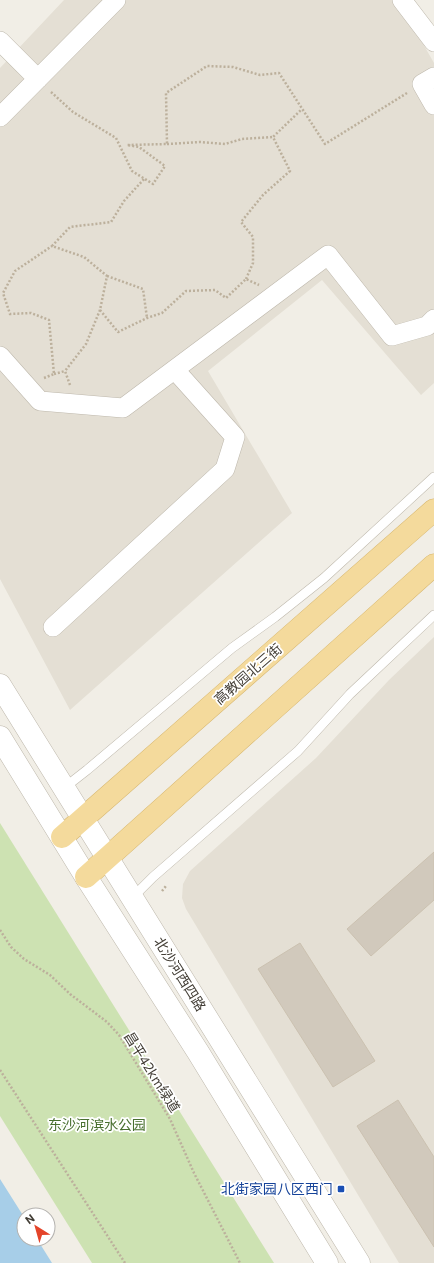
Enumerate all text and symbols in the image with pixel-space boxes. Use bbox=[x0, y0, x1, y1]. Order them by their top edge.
street label: 高教园北三街 bbox=[210, 640, 285, 708]
street label: 北沙河西四路 bbox=[151, 934, 210, 1014]
street label: 昌平42km绿道 bbox=[121, 1028, 184, 1115]
park label: 东沙河滨水公园 bbox=[48, 1116, 146, 1133]
place label: 北街家园八区西门 bbox=[221, 1180, 333, 1197]
marker: 北街家园八区西门 bbox=[336, 1184, 346, 1194]
north arrow bbox=[16, 1207, 56, 1247]
text: N bbox=[22, 1211, 37, 1226]

